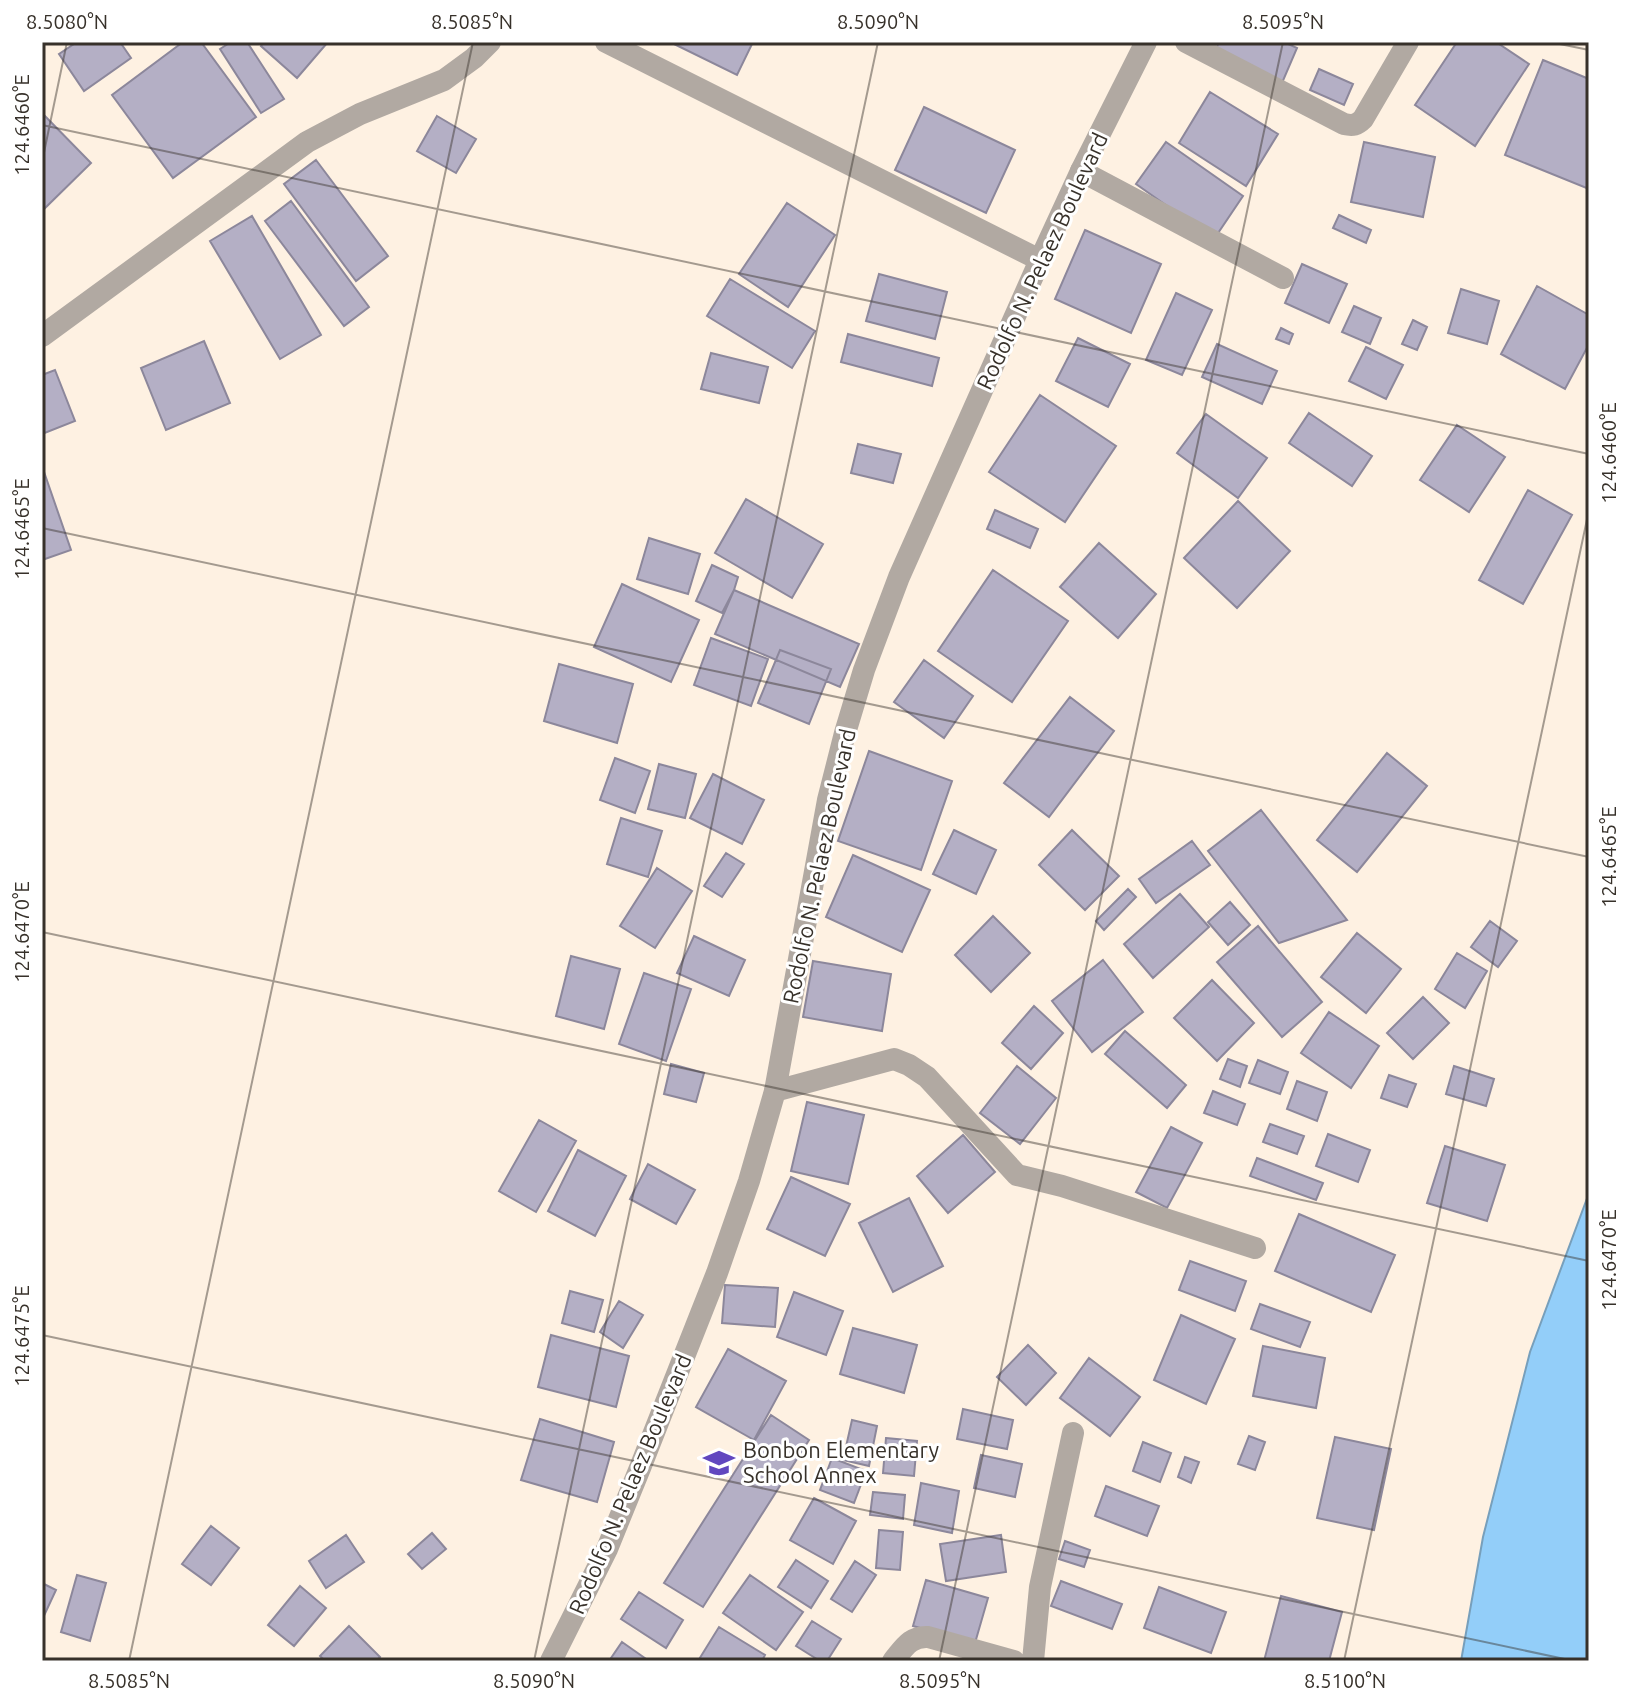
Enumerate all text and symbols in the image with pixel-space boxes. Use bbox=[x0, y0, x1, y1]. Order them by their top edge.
text: 8.5080°N bbox=[26, 10, 108, 33]
text: 8.5085°N bbox=[431, 10, 513, 33]
text: 8.5090°N bbox=[837, 10, 919, 33]
text: 8.5095°N bbox=[1242, 10, 1324, 33]
text: 124.6460°E bbox=[10, 74, 33, 176]
street label: Rodolfo N. Pelaez Boulevard bbox=[971, 129, 1112, 393]
text: 124.6460°E bbox=[1597, 402, 1620, 504]
text: 124.6465°E bbox=[10, 478, 33, 580]
street label: Rodolfo N. Pelaez Boulevard bbox=[777, 726, 860, 1006]
text: 124.6465°E bbox=[1597, 806, 1620, 908]
text: 124.6470°E bbox=[10, 881, 33, 983]
text: 124.6470°E bbox=[1597, 1209, 1620, 1311]
text: 124.6475°E bbox=[10, 1285, 33, 1387]
street label: Rodolfo N. Pelaez Boulevard bbox=[563, 1350, 696, 1618]
place label: Bonbon Elementary School Annex bbox=[743, 1437, 939, 1487]
school or university icon: Bonbon Elementary School Annex bbox=[702, 1446, 736, 1480]
text: 8.5085°N bbox=[88, 1669, 170, 1692]
text: 8.5090°N bbox=[493, 1669, 575, 1692]
text: 8.5095°N bbox=[899, 1669, 981, 1692]
text: 8.5100°N bbox=[1304, 1669, 1386, 1692]

